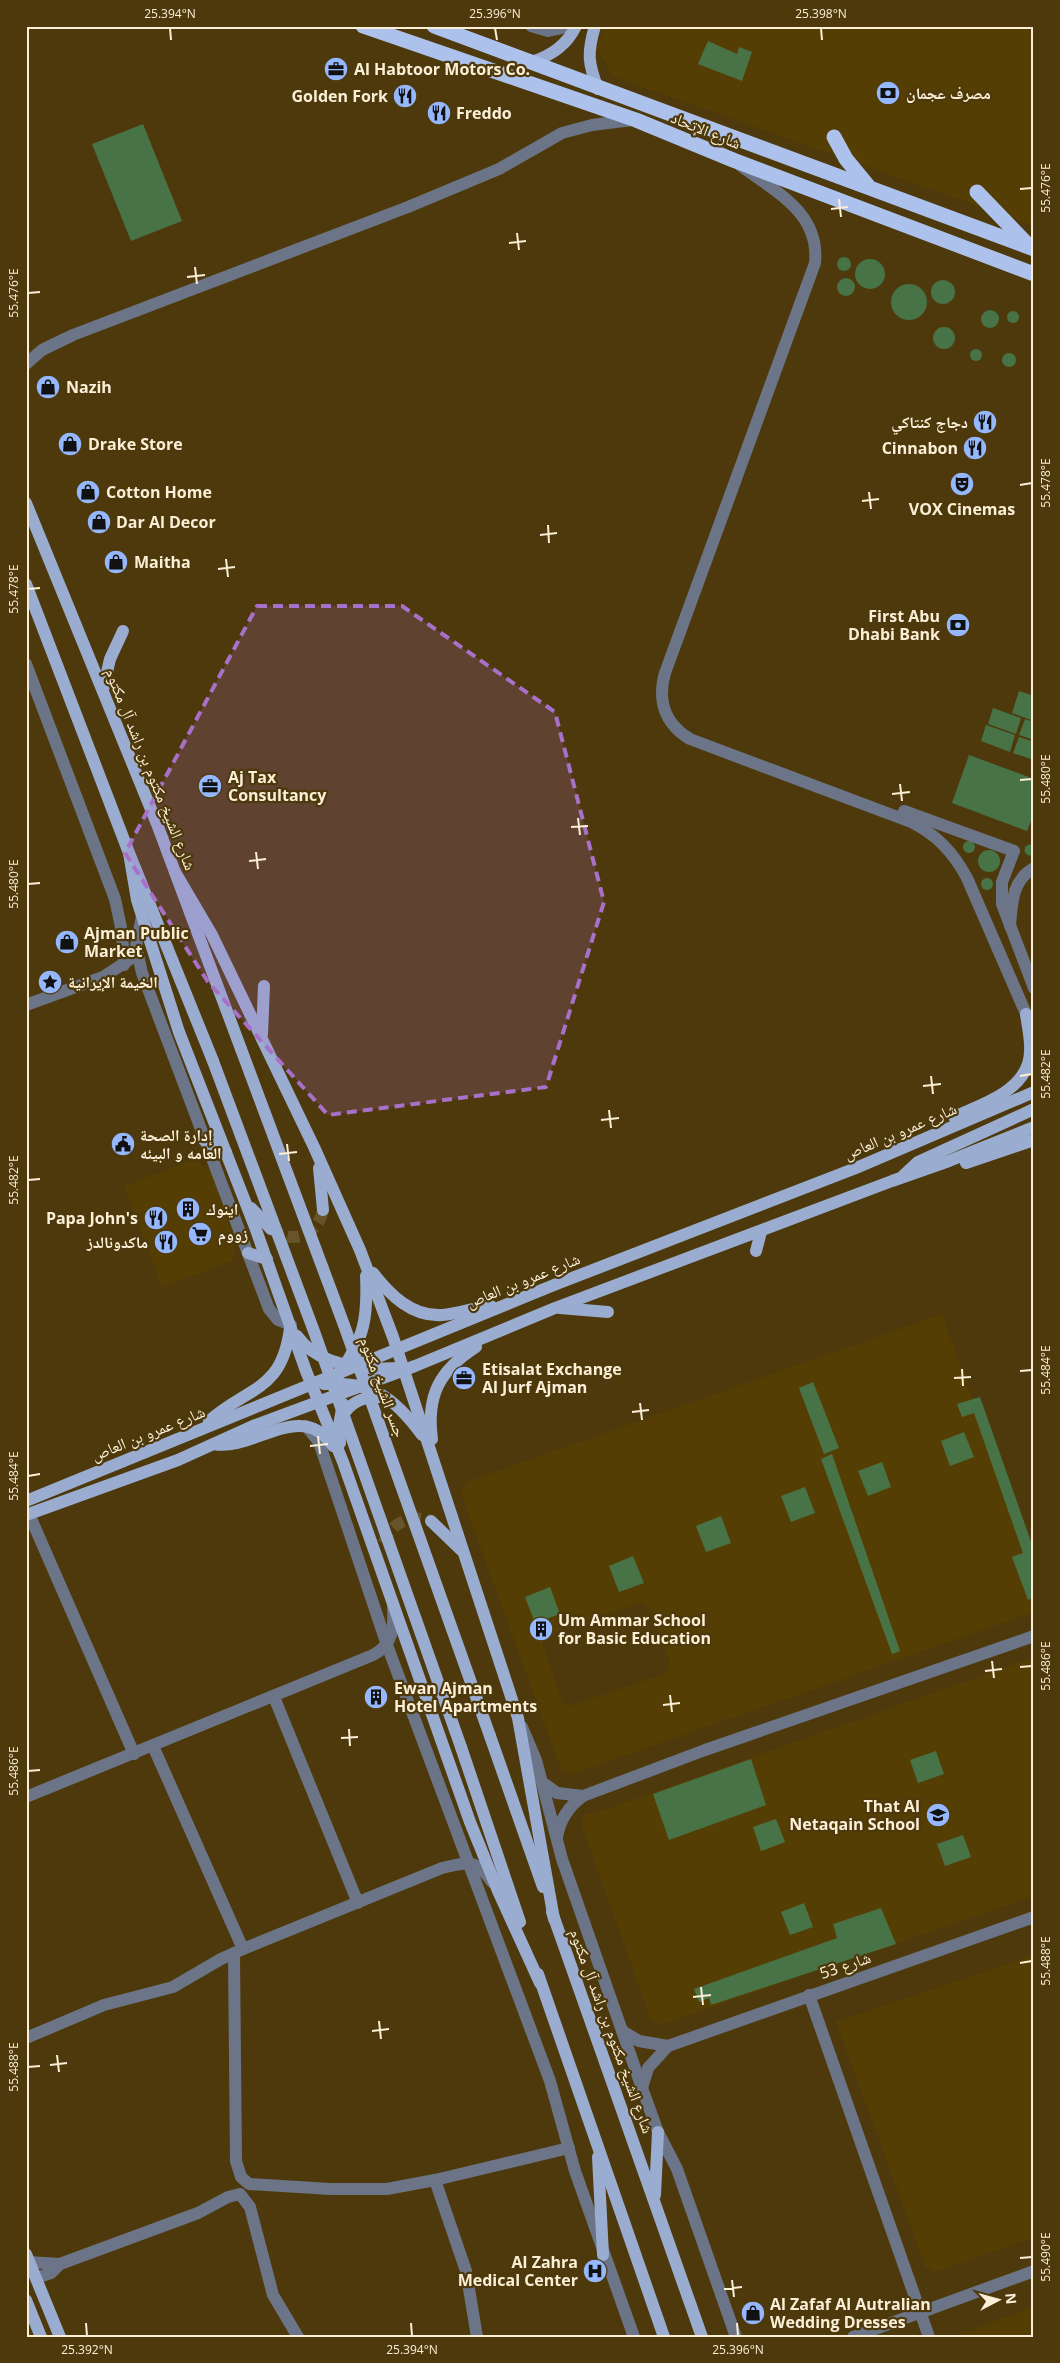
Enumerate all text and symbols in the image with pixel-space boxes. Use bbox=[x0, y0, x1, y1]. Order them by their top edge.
text: 25.394°N bbox=[144, 5, 196, 22]
text: 25.396°N bbox=[469, 5, 521, 22]
text: 25.398°N bbox=[795, 5, 847, 22]
office icon: Al Habtoor Motors Co. bbox=[323, 56, 349, 82]
place label: Al Habtoor Motors Co. bbox=[354, 58, 530, 80]
bank icon: مصرف عجمان bbox=[875, 80, 901, 106]
place label: مصرف عجمان bbox=[906, 82, 991, 104]
restaurant icon: Golden Fork bbox=[392, 83, 418, 109]
place label: Golden Fork bbox=[292, 85, 388, 107]
restaurant icon: Freddo bbox=[426, 100, 452, 126]
place label: Freddo bbox=[456, 102, 512, 124]
street label: شارع الإتحاد bbox=[668, 106, 744, 154]
text: 55.476°E bbox=[1037, 163, 1054, 213]
text: 55.476°E bbox=[5, 268, 22, 318]
shop icon: Nazih bbox=[35, 374, 61, 400]
place label: Nazih bbox=[66, 376, 112, 398]
restaurant icon: دجاج كنتاكي bbox=[972, 409, 998, 435]
place label: دجاج كنتاكي bbox=[891, 411, 968, 435]
shop icon: Drake Store bbox=[57, 431, 83, 457]
place label: Drake Store bbox=[88, 433, 183, 455]
restaurant icon: Cinnabon bbox=[962, 435, 988, 461]
place label: Cinnabon bbox=[882, 437, 958, 459]
text: 55.478°E bbox=[1037, 458, 1054, 508]
theatre icon: VOX Cinemas bbox=[949, 471, 975, 497]
shop icon: Cotton Home bbox=[75, 479, 101, 505]
place label: Cotton Home bbox=[106, 481, 212, 503]
place label: VOX Cinemas bbox=[909, 498, 1015, 520]
shop icon: Dar Al Decor bbox=[86, 509, 112, 535]
place label: Dar Al Decor bbox=[116, 511, 216, 533]
shop icon: Maitha bbox=[103, 549, 129, 575]
place label: Maitha bbox=[134, 551, 191, 573]
text: 55.478°E bbox=[5, 564, 22, 614]
place label: First Abu Dhabi Bank bbox=[848, 605, 940, 645]
bank icon: First Abu Dhabi Bank bbox=[945, 612, 971, 638]
street label: شارع الشيخ مكتوم بن راشد آل مكتوم bbox=[100, 665, 202, 873]
text: 55.480°E bbox=[1037, 754, 1054, 804]
place label: Aj Tax Consultancy bbox=[228, 766, 327, 806]
office icon: Aj Tax Consultancy bbox=[197, 773, 223, 799]
text: 55.480°E bbox=[5, 859, 22, 909]
place label: Ajman Public Market bbox=[84, 922, 189, 962]
shop icon: Ajman Public Market bbox=[54, 929, 80, 955]
place icon: الخيمة الإيرانية bbox=[37, 969, 63, 995]
place label: الخيمة الإيرانية bbox=[68, 971, 158, 993]
text: 55.482°E bbox=[1037, 1049, 1054, 1099]
street label: شارع عمرو بن العاص bbox=[840, 1097, 960, 1165]
place label: إدارة الصحة العامه و البيئه bbox=[140, 1124, 222, 1164]
public building icon: إدارة الصحة العامه و البيئه bbox=[110, 1131, 136, 1157]
text: 55.482°E bbox=[5, 1155, 22, 1205]
building icon: اينوك bbox=[175, 1196, 201, 1222]
place label: اينوك bbox=[206, 1198, 238, 1220]
restaurant icon: Papa John's bbox=[143, 1205, 169, 1231]
place label: Papa John's bbox=[46, 1207, 138, 1229]
supermarket icon: زووم bbox=[187, 1221, 213, 1247]
place label: زووم bbox=[218, 1223, 248, 1246]
restaurant icon: ماكدونالدز bbox=[153, 1229, 179, 1255]
place label: ماكدونالدز bbox=[86, 1231, 148, 1253]
street label: شارع عمرو بن العاص bbox=[463, 1247, 583, 1313]
street label: جسر الشيخ مكتوم bbox=[355, 1334, 411, 1440]
text: 55.484°E bbox=[1037, 1345, 1054, 1395]
place label: Etisalat Exchange Al Jurf Ajman bbox=[482, 1358, 622, 1398]
office icon: Etisalat Exchange Al Jurf Ajman bbox=[451, 1365, 477, 1391]
street label: شارع عمرو بن العاص bbox=[88, 1400, 208, 1466]
text: 55.484°E bbox=[5, 1451, 22, 1501]
place label: Um Ammar School for Basic Education bbox=[558, 1609, 711, 1649]
building icon: Um Ammar School for Basic Education bbox=[528, 1616, 554, 1642]
text: 55.486°E bbox=[1037, 1641, 1054, 1691]
place label: Ewan Ajman Hotel Apartments bbox=[394, 1677, 537, 1717]
building icon: Ewan Ajman Hotel Apartments bbox=[363, 1684, 389, 1710]
text: 55.486°E bbox=[5, 1746, 22, 1796]
place label: That Al Netaqain School bbox=[789, 1795, 920, 1835]
school or university icon: That Al Netaqain School bbox=[925, 1802, 951, 1828]
street label: شارع الشيخ مكتوم بن راشد آل مكتوم bbox=[565, 1926, 659, 2136]
text: 55.488°E bbox=[1037, 1936, 1054, 1986]
street label: شارع 53 bbox=[816, 1946, 874, 1984]
text: 55.488°E bbox=[5, 2042, 22, 2092]
text: 55.490°E bbox=[1037, 2232, 1054, 2282]
place label: Al Zahra Medical Center bbox=[458, 2251, 578, 2291]
hospital icon: Al Zahra Medical Center bbox=[582, 2258, 608, 2284]
north arrow bbox=[972, 2276, 1022, 2326]
text: N bbox=[1001, 2292, 1021, 2305]
place label: Al Zafaf Al Autralian Wedding Dresses bbox=[770, 2293, 931, 2333]
shop icon: Al Zafaf Al Autralian Wedding Dresses bbox=[740, 2300, 766, 2326]
text: 25.392°N bbox=[61, 2341, 113, 2358]
text: 25.394°N bbox=[386, 2341, 438, 2358]
text: 25.396°N bbox=[712, 2341, 764, 2358]

